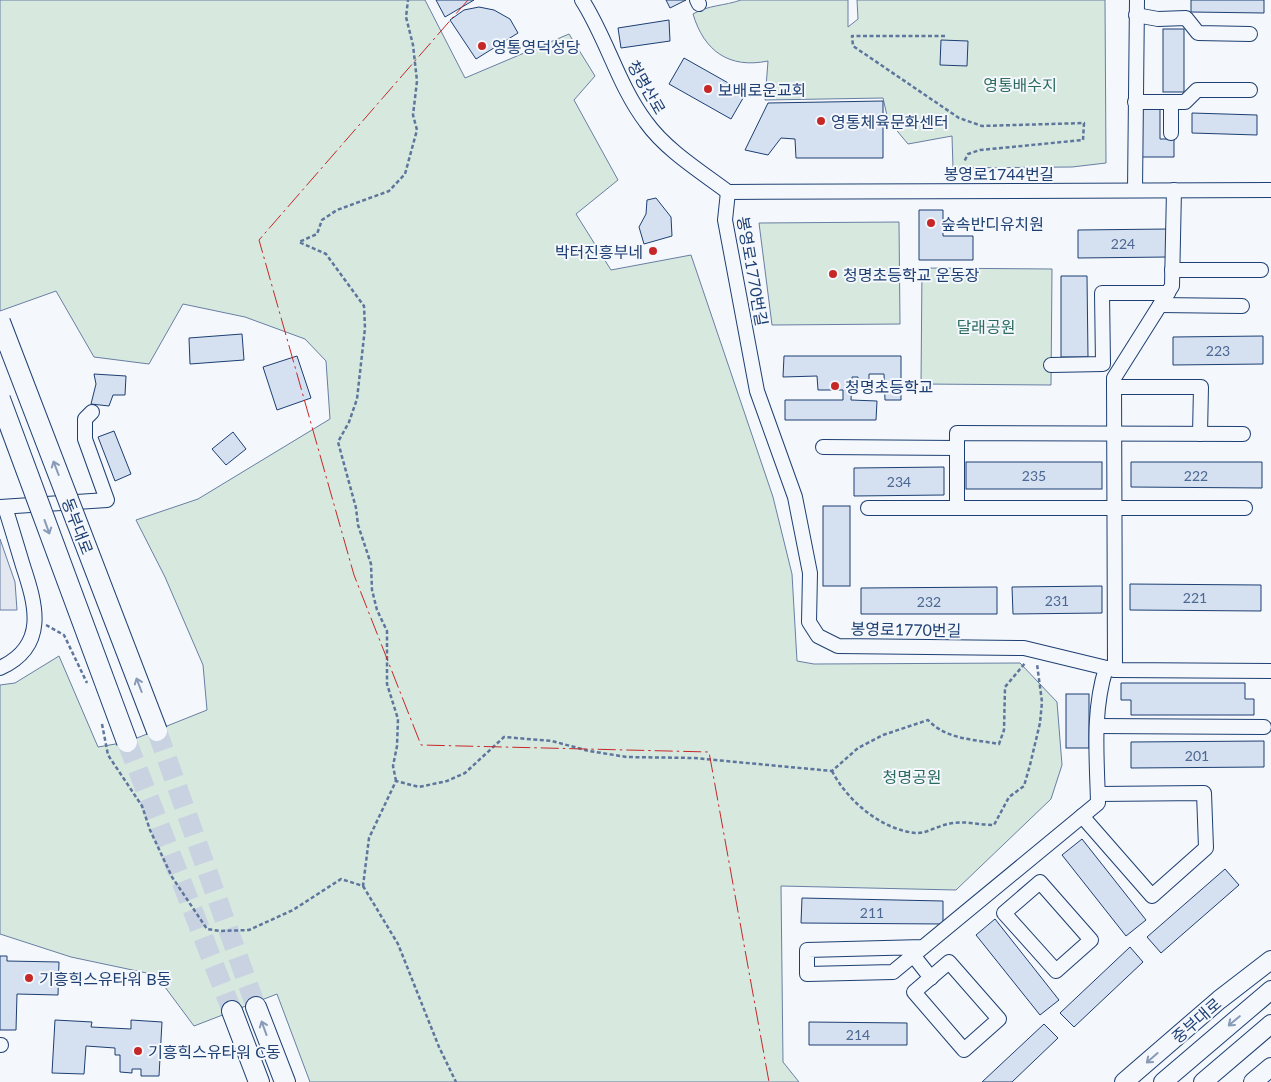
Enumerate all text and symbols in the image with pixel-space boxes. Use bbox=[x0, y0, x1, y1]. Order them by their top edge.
place label: 영통영덕성당 bbox=[492, 37, 581, 56]
marker: 영통영덕성당 bbox=[476, 40, 488, 52]
street label: 청명산로 bbox=[624, 57, 670, 117]
park label: 영통배수지 bbox=[983, 75, 1057, 94]
place label: 보배로운교회 bbox=[718, 80, 806, 99]
marker: 보배로운교회 bbox=[702, 83, 714, 95]
place label: 영통체육문화센터 bbox=[831, 112, 949, 131]
marker: 영통체육문화센터 bbox=[815, 115, 827, 127]
street label: 봉영로1744번길 bbox=[944, 164, 1054, 183]
place label: 숲속반디유치원 bbox=[941, 214, 1044, 233]
street label: 봉영로1770번길 bbox=[734, 215, 772, 327]
marker: 숲속반디유치원 bbox=[925, 217, 937, 229]
house number: 224 bbox=[1111, 235, 1135, 252]
place label: 박터진흥부네 bbox=[555, 242, 643, 261]
marker: 박터진흥부네 bbox=[647, 245, 659, 257]
place label: 청명초등학교 운동장 bbox=[843, 265, 980, 284]
marker: 청명초등학교 운동장 bbox=[827, 268, 839, 280]
park label: 달래공원 bbox=[957, 317, 1015, 336]
house number: 223 bbox=[1206, 342, 1230, 359]
place label: 청명초등학교 bbox=[845, 377, 933, 396]
marker: 청명초등학교 bbox=[829, 380, 841, 392]
one-way arrow bbox=[51, 461, 60, 476]
house number: 235 bbox=[1022, 467, 1046, 484]
house number: 222 bbox=[1184, 467, 1208, 484]
house number: 234 bbox=[887, 473, 911, 490]
street label: 동부대로 bbox=[59, 495, 98, 557]
one-way arrow bbox=[43, 519, 52, 534]
house number: 221 bbox=[1183, 589, 1207, 606]
house number: 231 bbox=[1045, 592, 1069, 609]
house number: 232 bbox=[917, 593, 941, 610]
street label: 봉영로1770번길 bbox=[850, 619, 962, 639]
one-way arrow bbox=[134, 678, 143, 693]
house number: 201 bbox=[1185, 747, 1209, 764]
park label: 청명공원 bbox=[883, 767, 941, 786]
house number: 211 bbox=[860, 904, 884, 921]
place label: 기흥힉스유타워 B동 bbox=[39, 969, 171, 988]
marker: 기흥힉스유타워 B동 bbox=[23, 972, 35, 984]
street label: 중부대로 bbox=[1168, 993, 1225, 1046]
one-way arrow bbox=[1228, 1016, 1241, 1027]
one-way arrow bbox=[259, 1021, 268, 1036]
house number: 214 bbox=[846, 1026, 870, 1043]
place label: 기흥힉스유타워 C동 bbox=[148, 1042, 281, 1061]
marker: 기흥힉스유타워 C동 bbox=[132, 1045, 144, 1057]
one-way arrow bbox=[1146, 1052, 1159, 1063]

